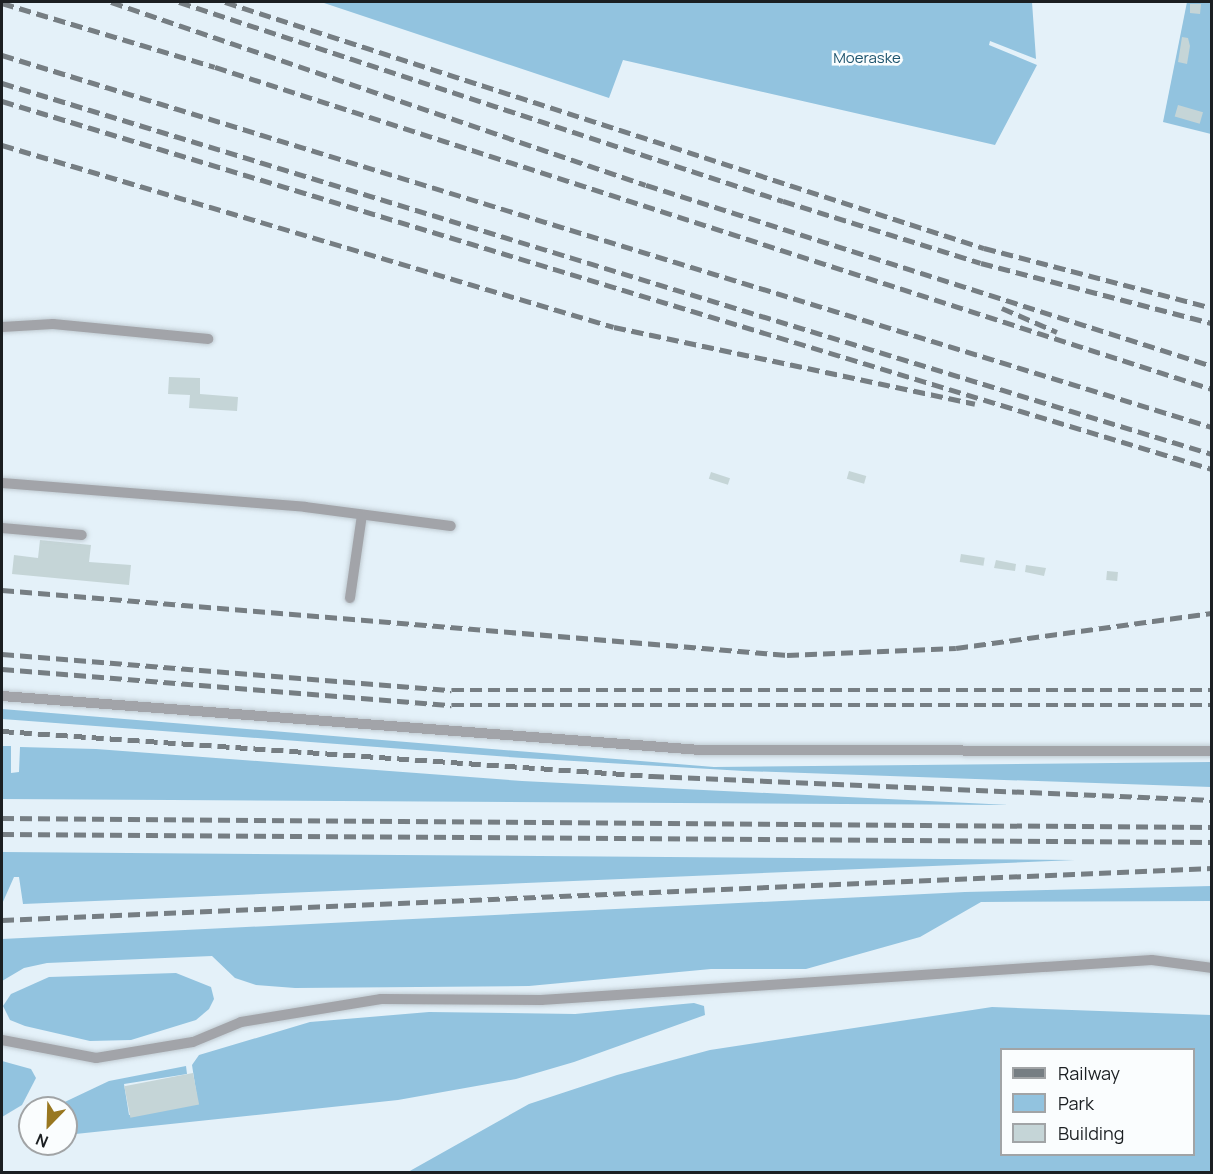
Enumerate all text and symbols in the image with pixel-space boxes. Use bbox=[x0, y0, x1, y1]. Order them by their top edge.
park label: Moeraske bbox=[833, 49, 901, 67]
legend bbox=[1000, 1048, 1195, 1156]
text: Railway bbox=[1058, 1061, 1120, 1085]
text: Park bbox=[1058, 1091, 1094, 1115]
north arrow bbox=[18, 1096, 78, 1156]
text: Building bbox=[1058, 1121, 1124, 1145]
text: N bbox=[32, 1128, 51, 1153]

